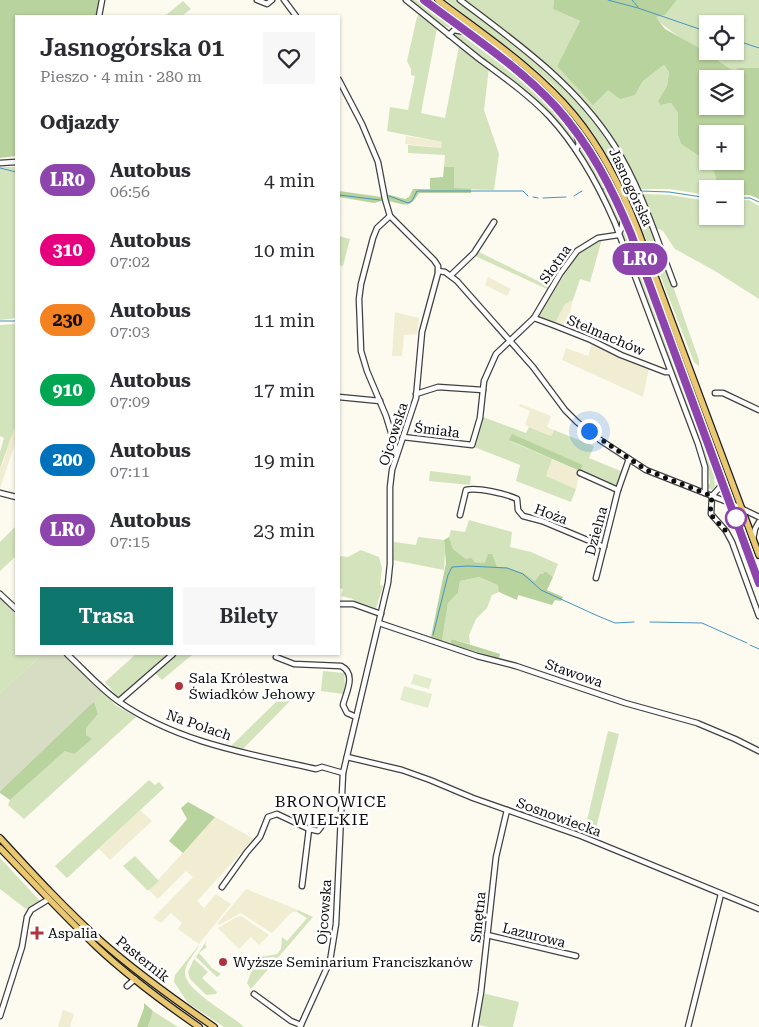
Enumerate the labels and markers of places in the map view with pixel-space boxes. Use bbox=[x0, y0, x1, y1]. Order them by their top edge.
unlabelled marker bbox=[725, 507, 747, 529]
place label: Sala Królestwa Świadków Jehowy bbox=[189, 670, 316, 702]
marker: Sala Królestwa Świadków Jehowy bbox=[173, 680, 185, 692]
place label: Aspalia bbox=[48, 925, 98, 941]
marker: Aspalia bbox=[30, 926, 44, 940]
place label: Wyższe Seminarium Franciszkanów bbox=[233, 954, 473, 970]
marker: Wyższe Seminarium Franciszkanów bbox=[217, 956, 229, 968]

